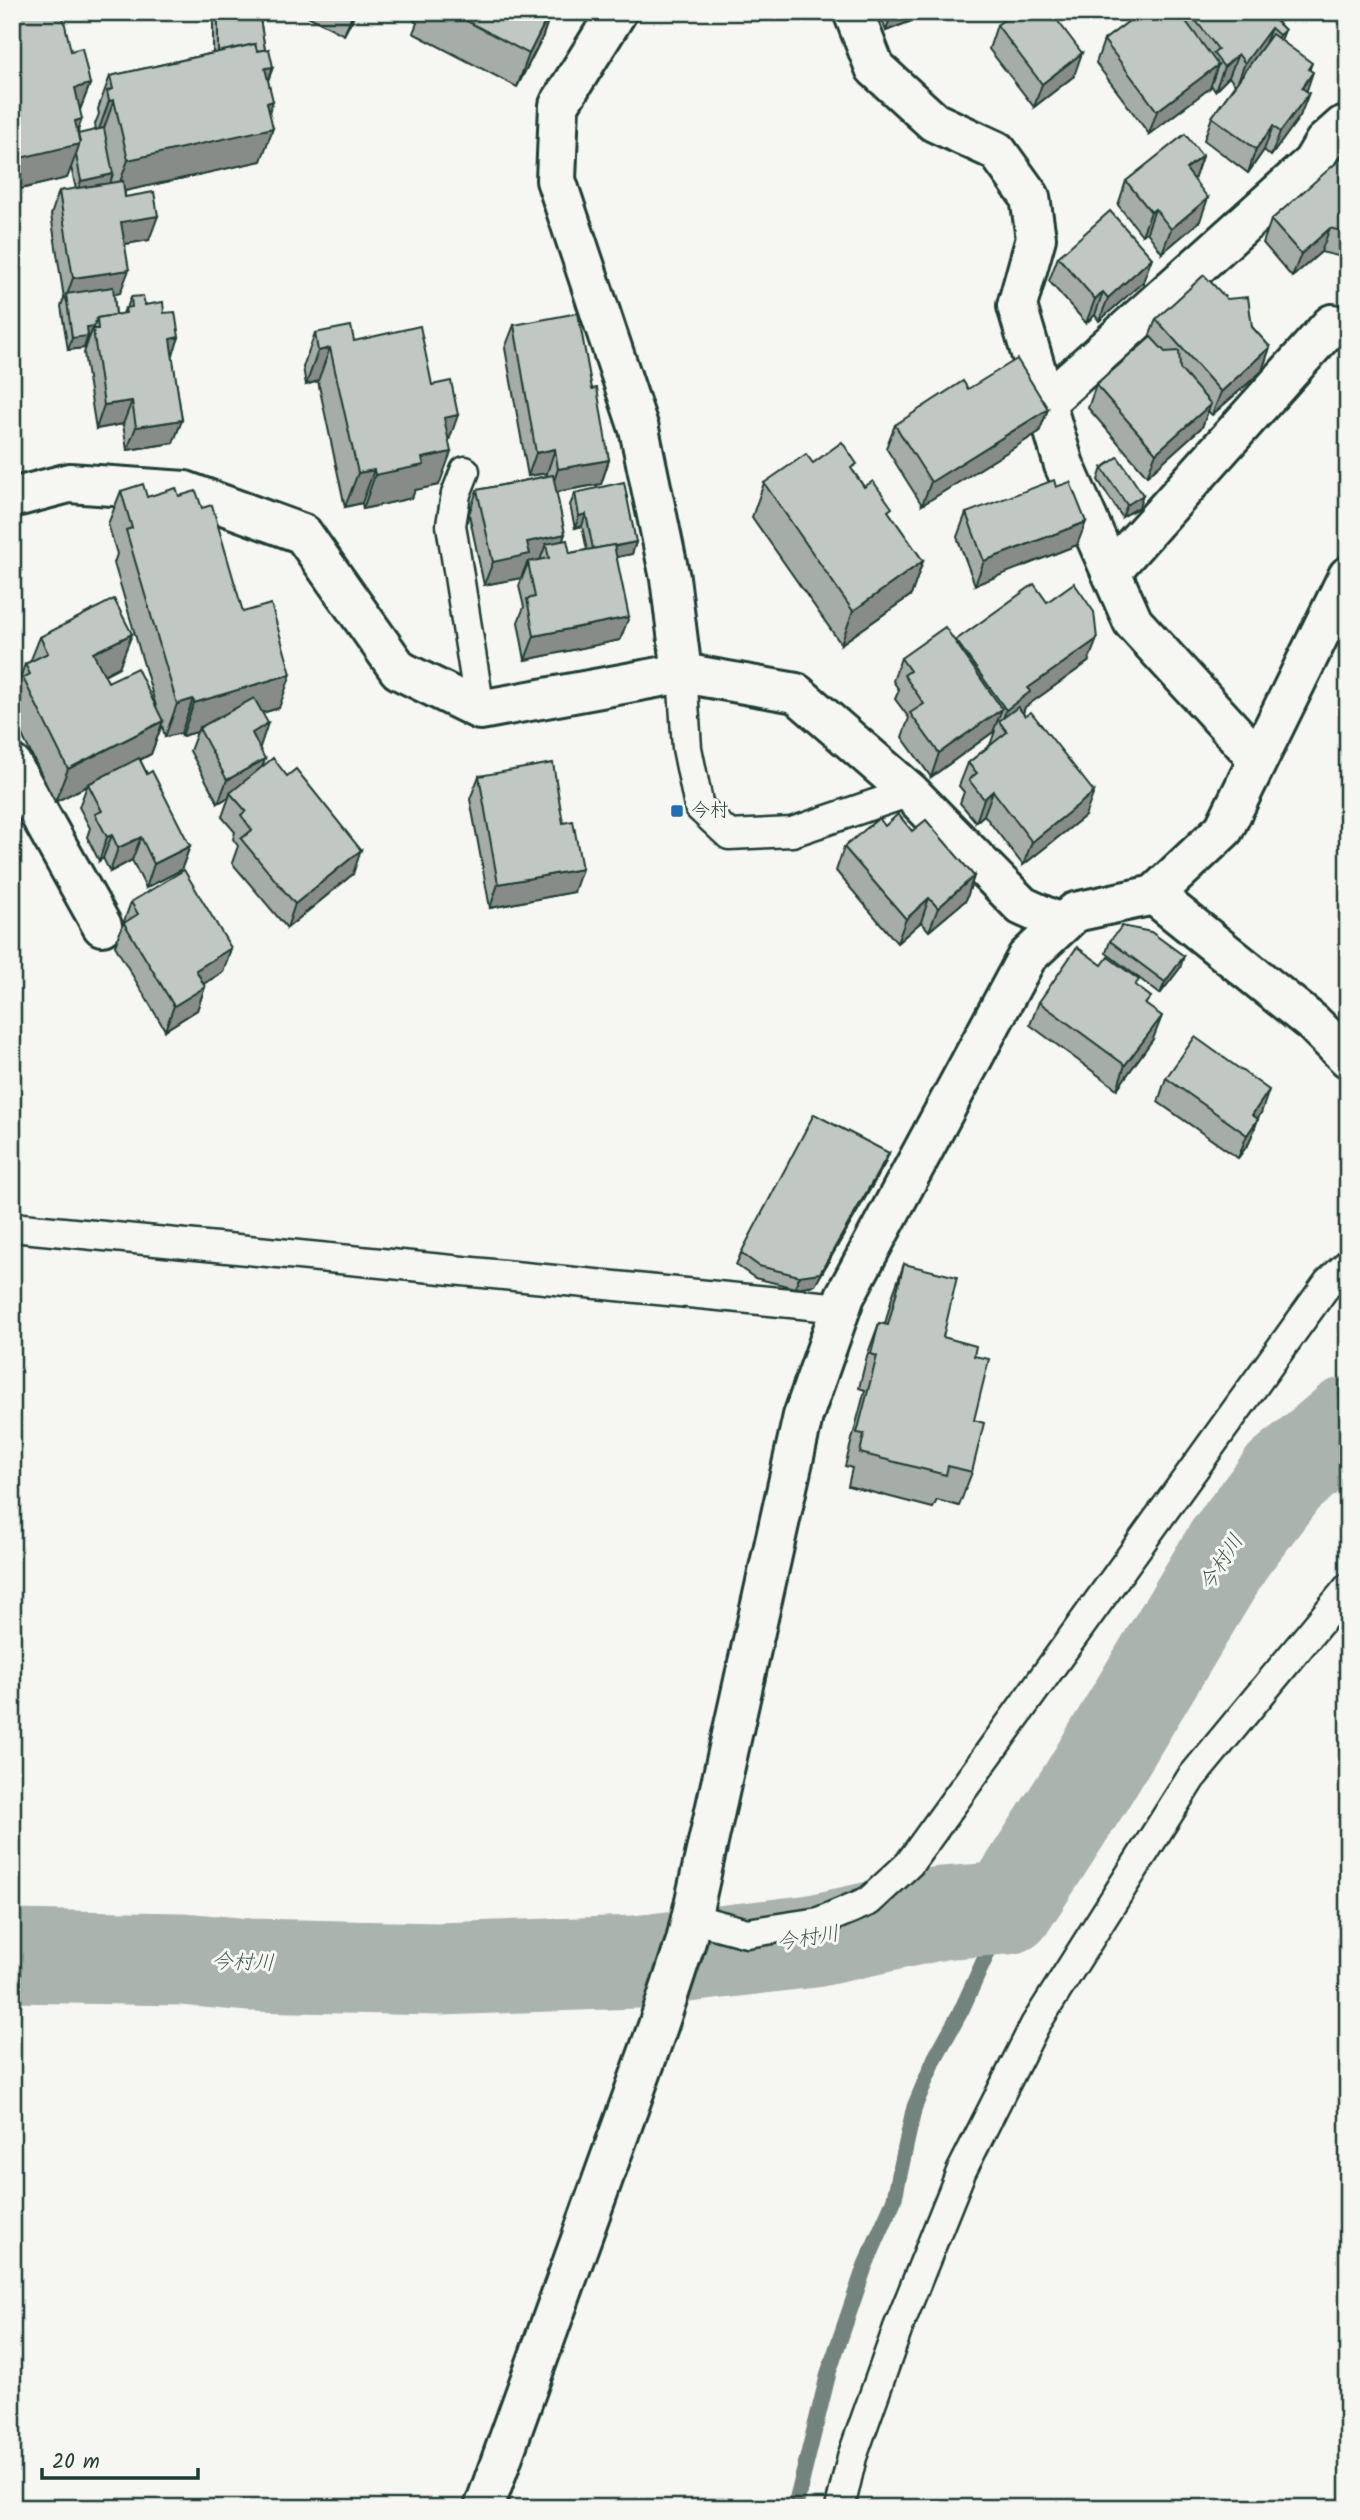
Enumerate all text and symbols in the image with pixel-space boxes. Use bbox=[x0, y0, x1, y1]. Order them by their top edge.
place label: 今村 bbox=[691, 796, 729, 826]
marker: 今村 bbox=[669, 803, 685, 819]
water label: 今村川 bbox=[1191, 1528, 1253, 1598]
water label: 今村川 bbox=[774, 1918, 842, 1960]
water label: 今村川 bbox=[211, 1945, 275, 1981]
scale bar bbox=[42, 2436, 198, 2480]
text: 20 m bbox=[52, 2446, 100, 2479]

